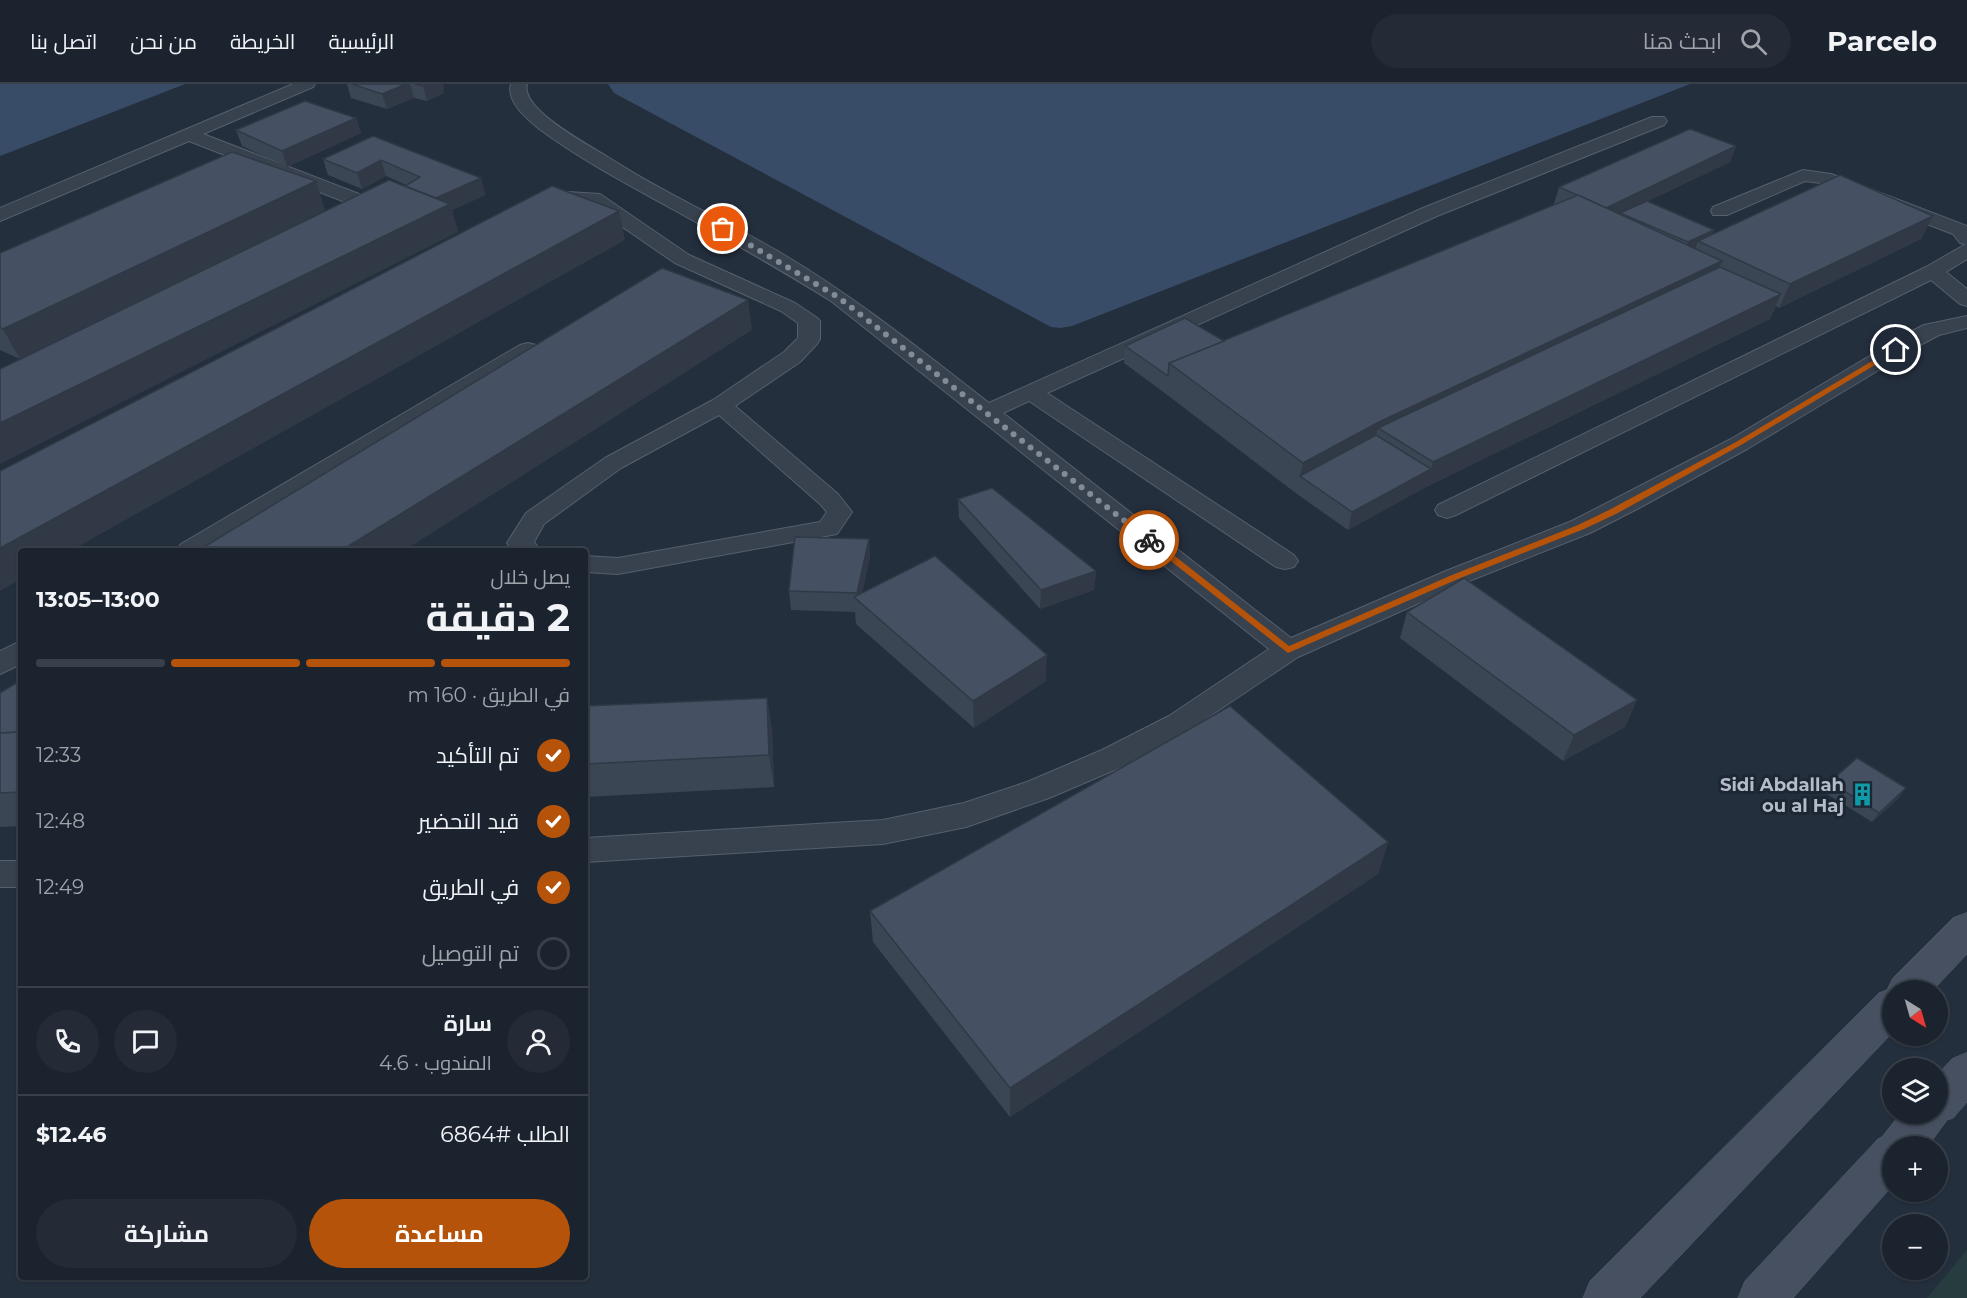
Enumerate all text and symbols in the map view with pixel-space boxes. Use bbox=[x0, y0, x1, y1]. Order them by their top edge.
search box bbox=[1371, 14, 1791, 68]
text: Parcelo bbox=[1827, 24, 1937, 58]
icon: search bbox=[1737, 25, 1770, 58]
text: ابحث هنا bbox=[1643, 28, 1722, 55]
text: اتصل بنا bbox=[30, 29, 97, 54]
text: من نحن bbox=[130, 29, 197, 54]
text: الخريطة bbox=[230, 29, 296, 54]
text: الرئيسية bbox=[329, 29, 394, 54]
pin bbox=[697, 203, 748, 254]
icon: bag bbox=[706, 212, 739, 245]
pin bbox=[1870, 324, 1921, 375]
icon: home bbox=[1879, 333, 1912, 366]
courier bbox=[1119, 510, 1179, 570]
icon: bike bbox=[1133, 524, 1166, 557]
text: يصل خلال bbox=[491, 565, 570, 589]
text: 13:00–13:05 bbox=[36, 586, 160, 613]
text: 2 دقيقة bbox=[426, 593, 570, 641]
text: في الطريق · 160 m bbox=[408, 683, 570, 707]
icon: check bbox=[537, 739, 570, 772]
text: تم التأكيد bbox=[436, 742, 519, 769]
text: 12:33 bbox=[36, 743, 81, 767]
place label: Sidi Abdallah ou al Haj bbox=[1720, 774, 1844, 817]
building icon: Sidi Abdallah ou al Haj bbox=[1849, 782, 1875, 808]
icon: check bbox=[537, 805, 570, 838]
text: قيد التحضير bbox=[418, 808, 519, 835]
text: 12:48 bbox=[36, 809, 85, 833]
icon: check bbox=[537, 871, 570, 904]
text: في الطريق bbox=[422, 874, 519, 901]
text: 12:49 bbox=[36, 875, 84, 899]
text: تم التوصيل bbox=[422, 940, 519, 967]
north arrow bbox=[1882, 980, 1948, 1046]
map controls bbox=[1882, 980, 1948, 1280]
button: phone bbox=[36, 1010, 99, 1073]
button: chat bbox=[114, 1010, 177, 1073]
text: سارة bbox=[444, 1010, 492, 1037]
button: person bbox=[507, 1010, 570, 1073]
text: المندوب · 4.6 bbox=[379, 1051, 492, 1075]
button: layers bbox=[1882, 1058, 1948, 1124]
text: $12.46 bbox=[36, 1121, 107, 1148]
text: الطلب #6864 bbox=[440, 1121, 570, 1148]
button: + bbox=[1882, 1136, 1948, 1202]
button: مشاركة bbox=[36, 1199, 297, 1268]
button: مساعدة bbox=[309, 1199, 570, 1268]
button: − bbox=[1882, 1214, 1948, 1280]

